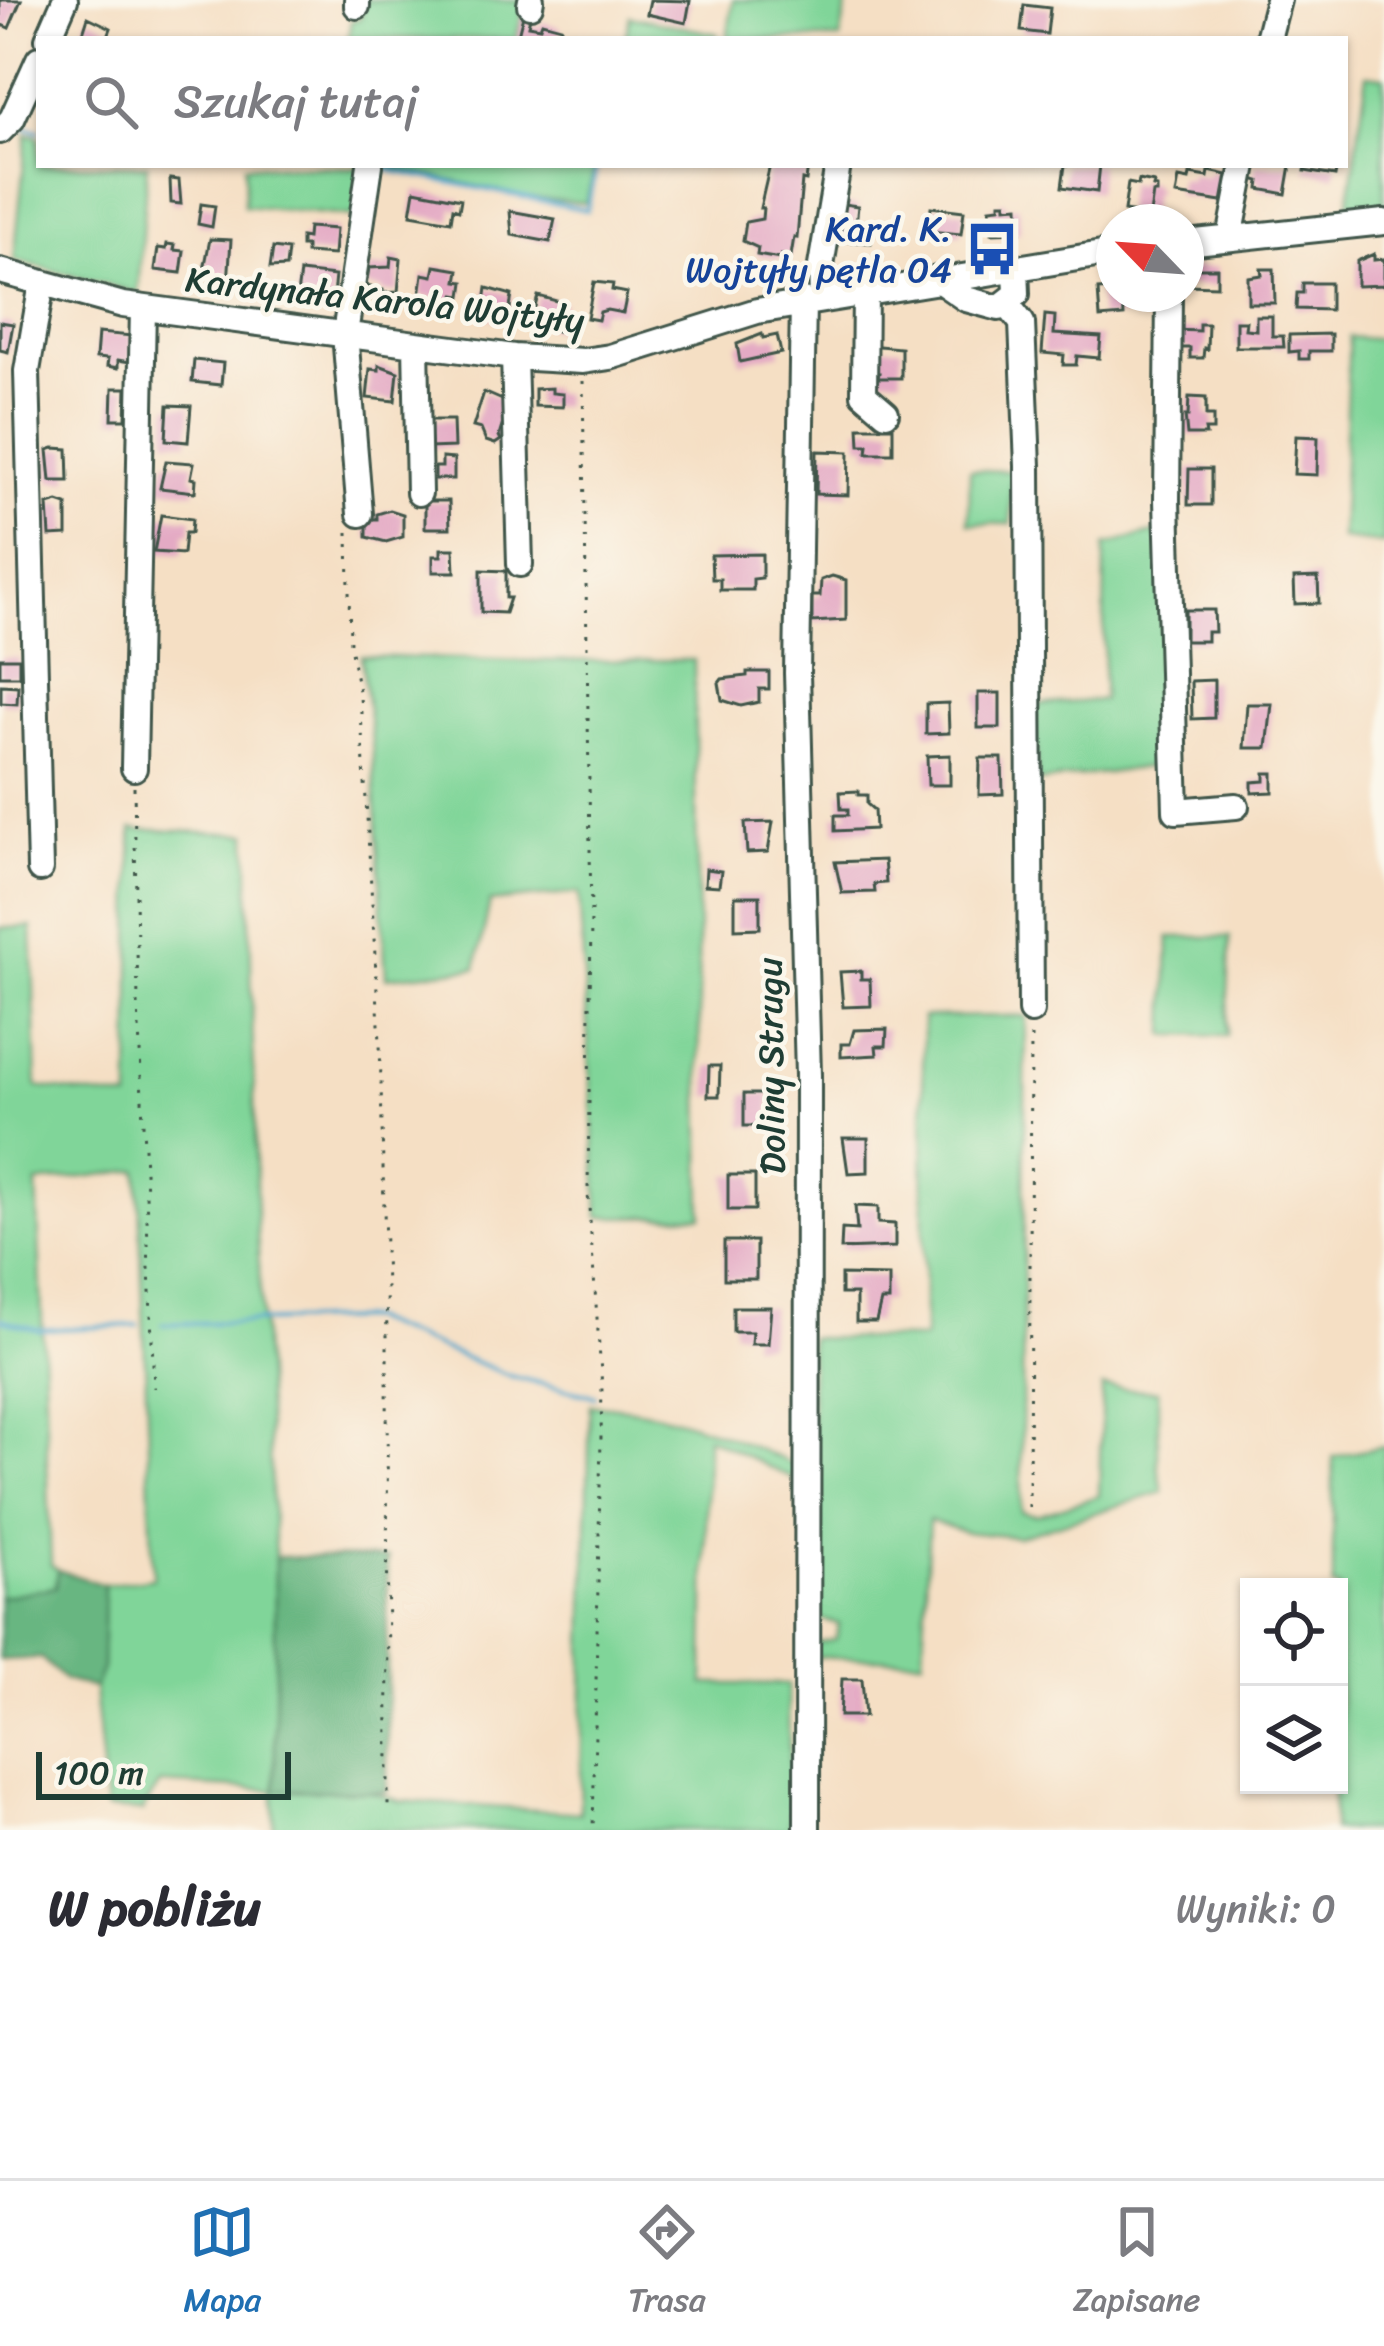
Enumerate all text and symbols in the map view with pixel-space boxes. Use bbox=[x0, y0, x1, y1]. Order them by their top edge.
search box bbox=[36, 36, 1348, 168]
text: Szukaj tutaj bbox=[174, 62, 418, 142]
icon: search bbox=[78, 69, 144, 135]
place label: Kard. K. Wojtyły pętla 04 bbox=[685, 197, 952, 302]
north arrow bbox=[1096, 204, 1204, 312]
bus stop icon: Kard. K. Wojtyły pętla 04 bbox=[963, 220, 1021, 278]
street label: Kardynała Karola Wojtyły bbox=[182, 247, 588, 353]
street label: Doliny Strugu bbox=[737, 957, 805, 1175]
map controls bbox=[1240, 1578, 1348, 1794]
button: locate bbox=[1240, 1578, 1348, 1686]
button: layers bbox=[1240, 1686, 1348, 1794]
text: 100 m bbox=[54, 1744, 144, 1802]
scale bar bbox=[36, 1746, 291, 1799]
text: W pobliżu bbox=[48, 1863, 261, 1953]
text: Wyniki: 0 bbox=[1176, 1874, 1336, 1943]
tab: Mapa bbox=[184, 2199, 261, 2329]
tab: Trasa bbox=[628, 2199, 706, 2329]
tab: Zapisane bbox=[1073, 2199, 1200, 2329]

